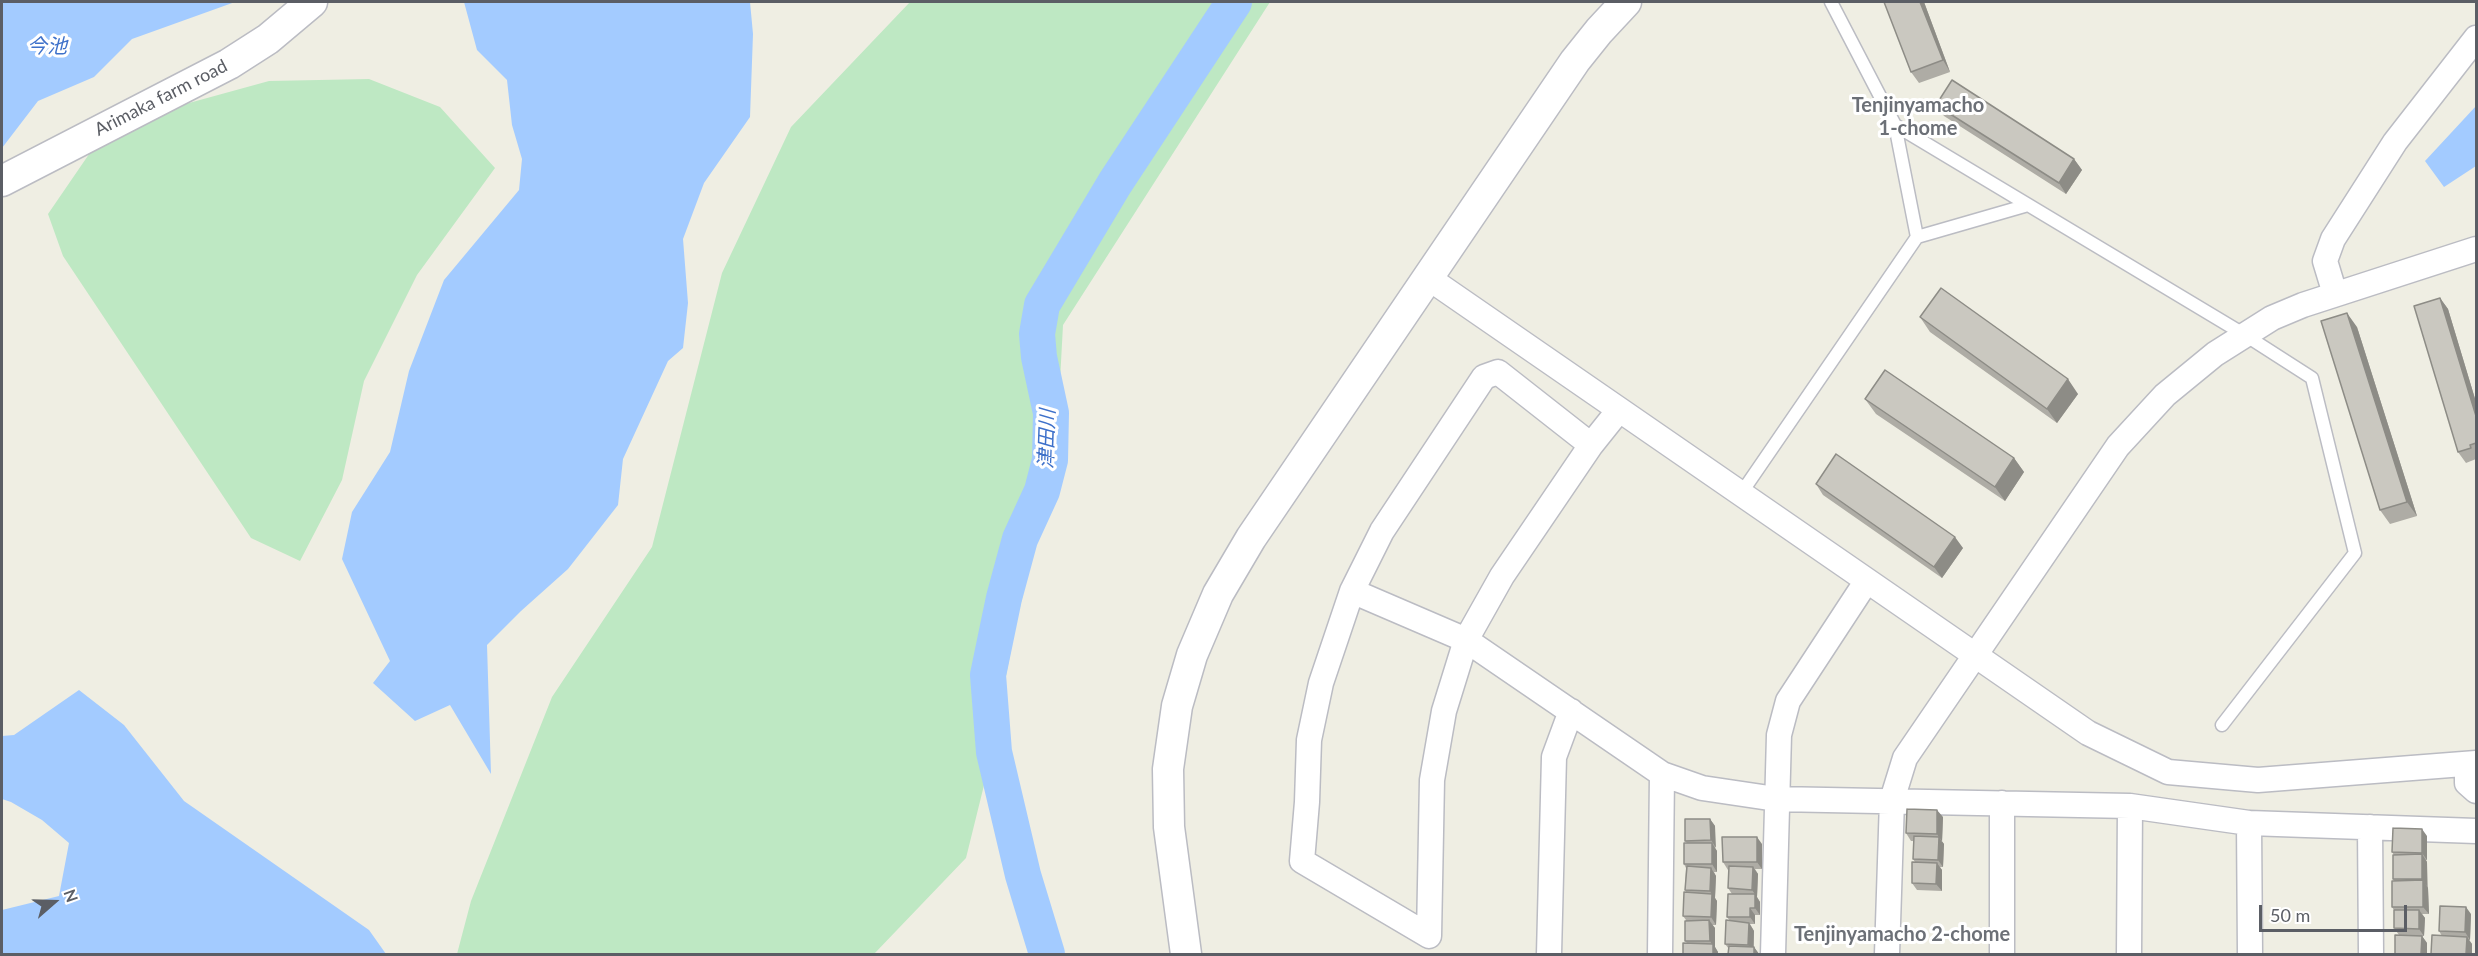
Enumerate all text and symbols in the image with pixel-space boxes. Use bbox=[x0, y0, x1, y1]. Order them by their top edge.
water label: 今池 bbox=[27, 35, 67, 59]
street label: Arimaka farm road bbox=[91, 55, 231, 141]
district label: Tenjinyamacho 1-chome bbox=[1852, 94, 1984, 141]
water label: 津田川 bbox=[1034, 409, 1060, 469]
north arrow bbox=[24, 872, 84, 932]
text: N bbox=[60, 887, 82, 905]
scale bar bbox=[2262, 893, 2410, 931]
text: 50 m bbox=[2270, 904, 2310, 926]
district label: Tenjinyamacho 2-chome bbox=[1794, 923, 2010, 947]

